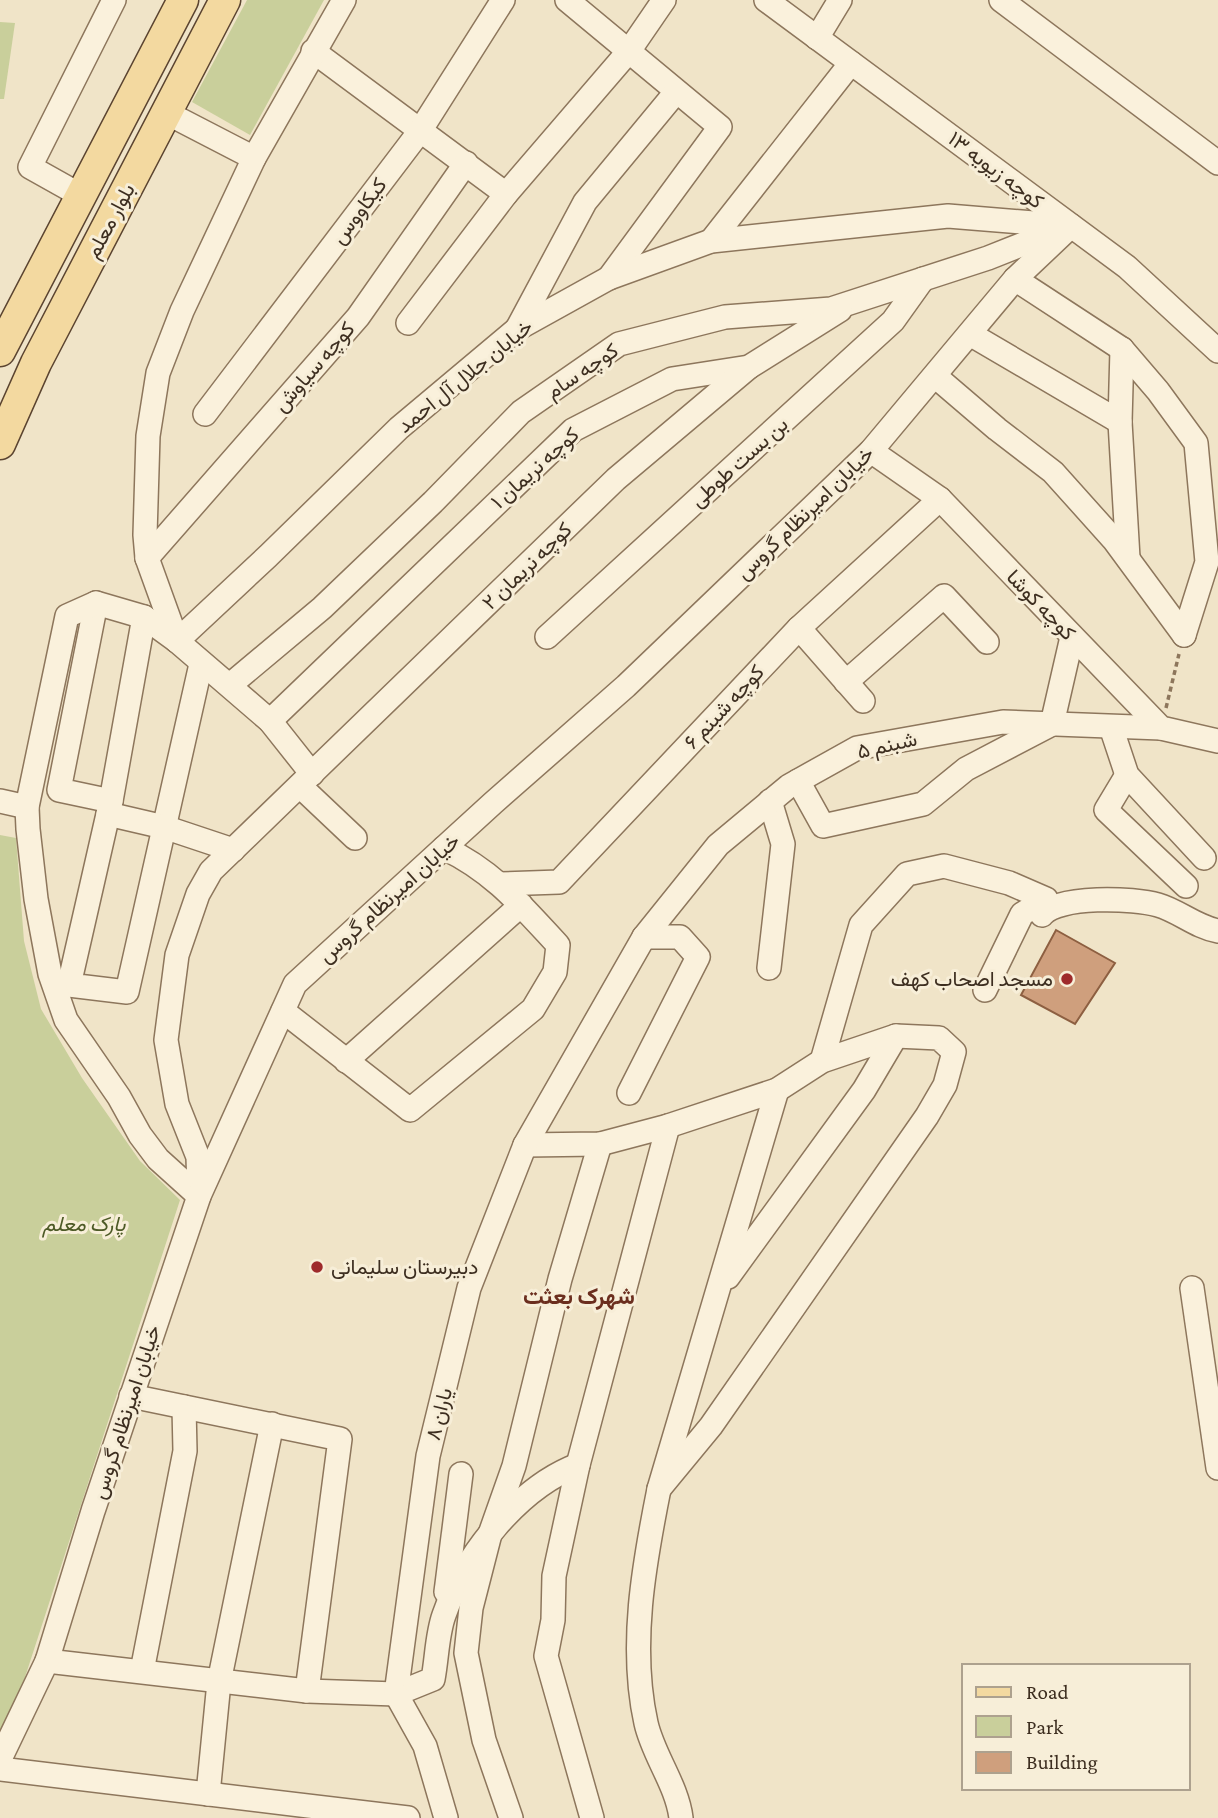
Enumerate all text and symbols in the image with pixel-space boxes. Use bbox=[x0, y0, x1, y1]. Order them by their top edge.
street label: کوچه زیویه ۱۳ bbox=[942, 126, 1048, 215]
street label: کیکاووس bbox=[326, 173, 392, 249]
street label: بلوار معلم bbox=[80, 179, 141, 264]
street label: خیابان جلال آل احمد bbox=[393, 314, 537, 438]
street label: کوچه سیاوش bbox=[268, 317, 361, 418]
street label: کوچه سام bbox=[541, 338, 624, 406]
street label: بن بست طوطی bbox=[685, 412, 793, 513]
street label: کوچه نریمان ۱ bbox=[486, 422, 585, 515]
street label: خیابان امیرنظام گروس bbox=[731, 441, 880, 586]
street label: کوچه نریمان ۲ bbox=[477, 517, 578, 616]
street label: کوچه کوشا bbox=[1000, 565, 1080, 646]
street label: کوچه شبنم ۶ bbox=[679, 660, 770, 755]
street label: شبنم ۵ bbox=[855, 726, 920, 765]
street label: خیابان امیرنظام گروس bbox=[314, 828, 466, 969]
place label: مسجد اصحاب کهف bbox=[891, 967, 1053, 992]
marker: مسجد اصحاب کهف bbox=[1059, 971, 1075, 987]
park label: پارک معلم bbox=[42, 1212, 126, 1238]
place label: دبیرستان سلیمانی bbox=[331, 1255, 478, 1280]
marker: دبیرستان سلیمانی bbox=[309, 1259, 325, 1275]
district label: شهرک بعثت bbox=[523, 1283, 635, 1311]
street label: خیابان امیرنظام گروس bbox=[87, 1322, 167, 1503]
street label: یاران ۸ bbox=[421, 1385, 458, 1443]
legend bbox=[962, 1664, 1190, 1790]
text: Road bbox=[1026, 1680, 1069, 1704]
text: Park bbox=[1026, 1715, 1063, 1739]
text: Building bbox=[1026, 1750, 1098, 1774]

